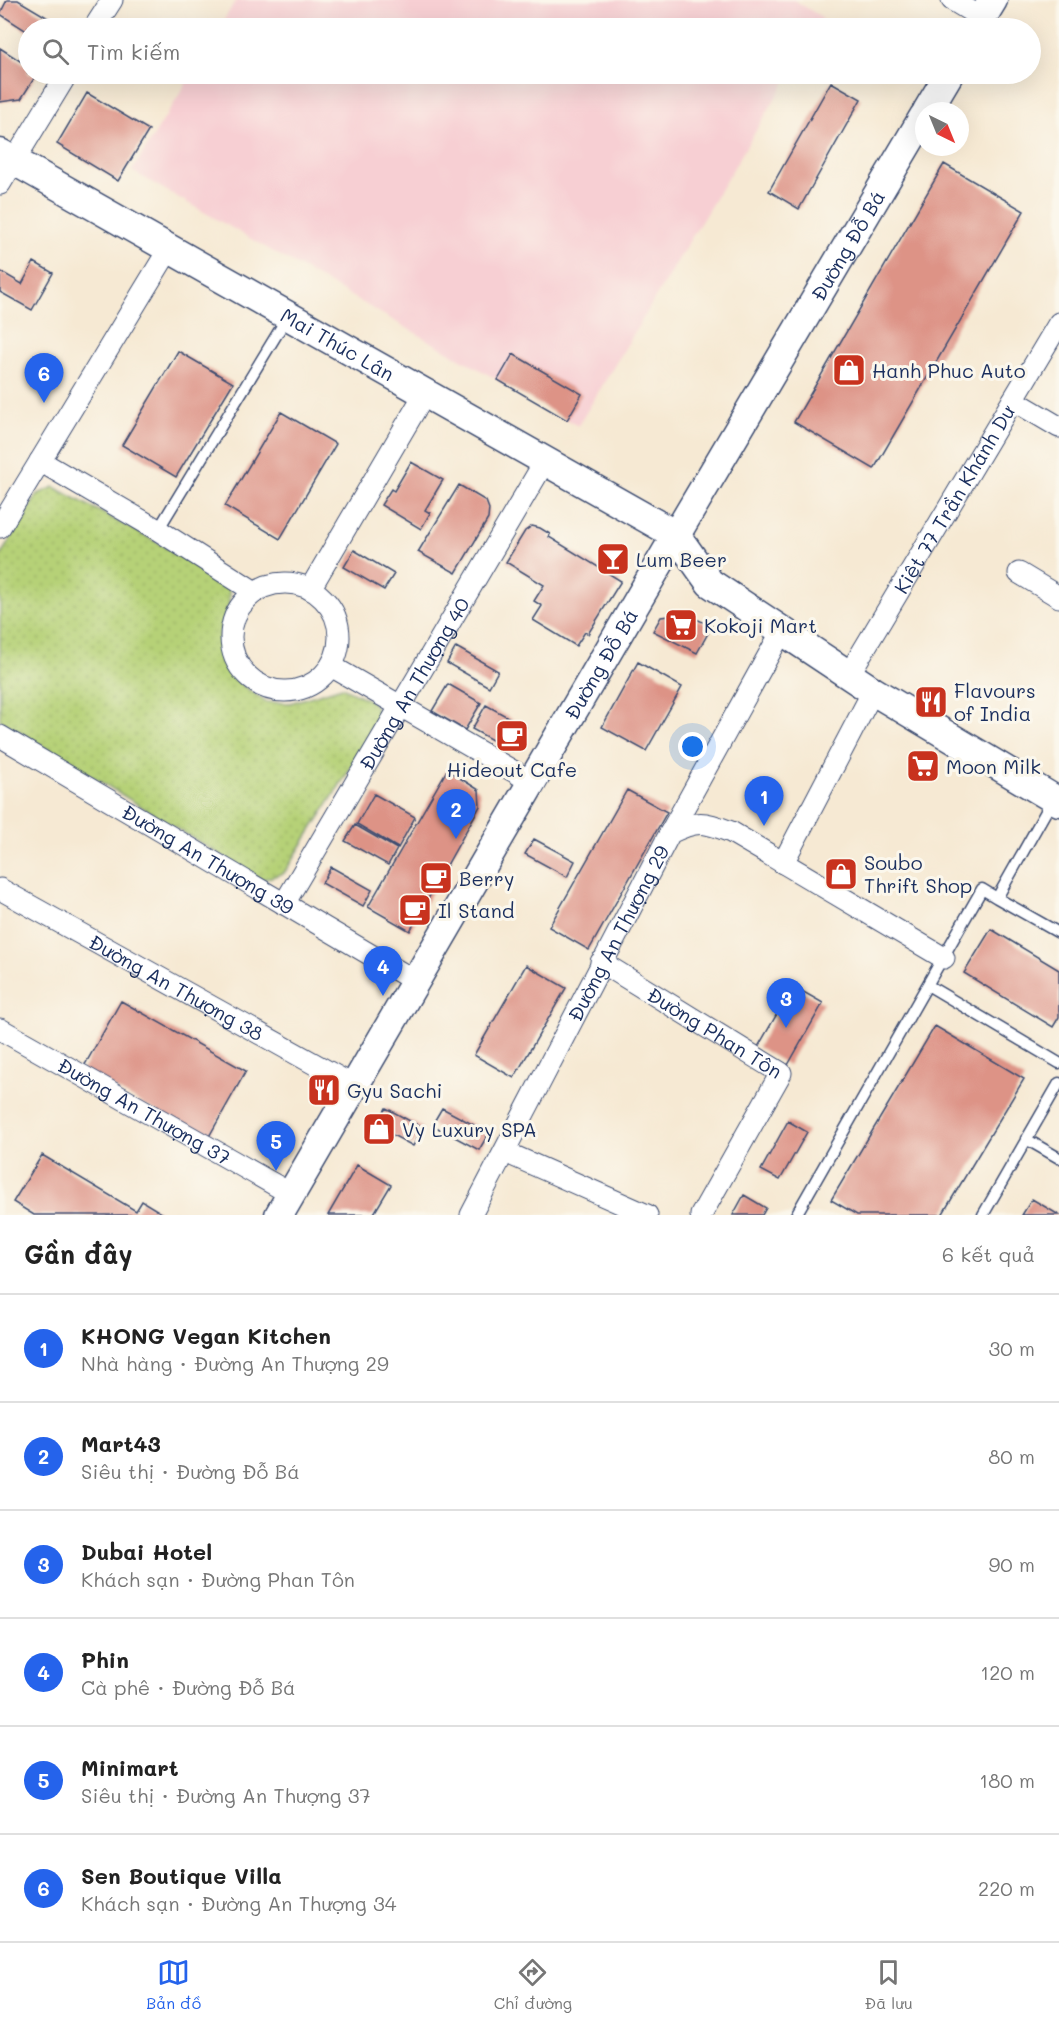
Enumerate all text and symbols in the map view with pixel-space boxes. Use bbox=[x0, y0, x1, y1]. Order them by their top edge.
search box bbox=[18, 18, 1041, 84]
icon: search bbox=[39, 35, 72, 68]
text: Tìm kiếm bbox=[87, 37, 180, 66]
north arrow bbox=[915, 102, 969, 156]
street label: Đường Đỗ Bá bbox=[805, 185, 890, 305]
street label: Mai Thúc Lân bbox=[276, 301, 399, 386]
shop icon: Hanh Phuc Auto bbox=[831, 352, 867, 388]
pin: 6 bbox=[24, 354, 63, 403]
place label: Hanh Phuc Auto bbox=[872, 357, 1026, 383]
street label: Kiệt 77 Trần Khánh Dư bbox=[887, 399, 1021, 598]
bar icon: Lum Beer bbox=[595, 541, 631, 577]
place label: Lum Beer bbox=[636, 546, 727, 572]
street label: Đường An Thượng 40 bbox=[353, 592, 475, 775]
street label: Đường Đỗ Bá bbox=[558, 604, 643, 724]
supermarket icon: Kokoji Mart bbox=[663, 607, 699, 643]
place label: Kokoji Mart bbox=[704, 612, 817, 638]
place label: Flavours of India bbox=[954, 677, 1036, 726]
restaurant icon: Flavours of India bbox=[913, 684, 949, 720]
cafe icon: Hideout Cafe bbox=[494, 718, 530, 754]
your location bbox=[678, 732, 707, 761]
supermarket icon: Moon Milk bbox=[905, 748, 941, 784]
place label: Moon Milk bbox=[946, 753, 1041, 779]
place label: Hideout Cafe bbox=[447, 756, 577, 782]
pin: 1 bbox=[744, 776, 783, 826]
pin: 2 bbox=[436, 790, 476, 839]
street label: Đường An Thượng 39 bbox=[118, 798, 299, 920]
street label: Đường An Thượng 29 bbox=[561, 840, 675, 1025]
place label: Soubo Thrift Shop bbox=[864, 849, 972, 898]
shop icon: Soubo Thrift Shop bbox=[823, 856, 859, 892]
cafe icon: Berry bbox=[418, 860, 454, 896]
place label: Berry bbox=[459, 865, 514, 891]
cafe icon: Il Stand bbox=[397, 892, 433, 928]
place label: Il Stand bbox=[438, 897, 514, 923]
street label: Đường An Thượng 38 bbox=[85, 928, 268, 1046]
pin: 4 bbox=[364, 946, 403, 996]
pin: 3 bbox=[766, 978, 806, 1028]
street label: Đường Phan Tôn bbox=[643, 981, 787, 1084]
street label: Đường An Thượng 37 bbox=[53, 1051, 236, 1170]
restaurant icon: Gyu Sachi bbox=[306, 1072, 342, 1108]
place label: Gyu Sachi bbox=[347, 1077, 442, 1103]
shop icon: Vy Luxury SPA bbox=[361, 1111, 397, 1147]
place label: Vy Luxury SPA bbox=[402, 1116, 537, 1142]
pin: 5 bbox=[256, 1122, 296, 1171]
text: Gần đây bbox=[24, 1237, 133, 1271]
text: 6 kết quả bbox=[942, 1241, 1035, 1267]
text: KHONG Vegan Kitchen bbox=[81, 1321, 331, 1350]
text: 1 bbox=[39, 1335, 48, 1361]
text: 30 m bbox=[989, 1335, 1035, 1361]
text: Nhà hàng · Đường An Thượng 29 bbox=[81, 1350, 389, 1376]
text: Mart43 bbox=[81, 1429, 161, 1458]
text: 2 bbox=[38, 1443, 49, 1469]
text: 80 m bbox=[988, 1443, 1035, 1469]
text: Siêu thị · Đường Đỗ Bá bbox=[81, 1458, 300, 1484]
text: Dubai Hotel bbox=[81, 1537, 212, 1566]
text: 3 bbox=[38, 1551, 50, 1577]
text: 90 m bbox=[989, 1551, 1035, 1577]
text: Khách sạn · Đường Phan Tôn bbox=[81, 1566, 355, 1592]
text: Phin bbox=[81, 1645, 129, 1674]
text: 4 bbox=[37, 1659, 50, 1685]
text: 120 m bbox=[980, 1659, 1035, 1685]
text: Cà phê · Đường Đỗ Bá bbox=[81, 1674, 296, 1700]
text: Minimart bbox=[81, 1753, 179, 1782]
text: 5 bbox=[38, 1767, 49, 1793]
text: 180 m bbox=[979, 1767, 1035, 1793]
text: Siêu thị · Đường An Thượng 37 bbox=[81, 1782, 371, 1808]
text: Sen Boutique Villa bbox=[81, 1861, 282, 1890]
text: 6 bbox=[37, 1875, 50, 1901]
text: 220 m bbox=[978, 1875, 1035, 1901]
text: Khách sạn · Đường An Thượng 34 bbox=[81, 1890, 396, 1916]
tab: Bản đồ bbox=[146, 1956, 201, 2013]
tab: Chỉ đường bbox=[494, 1956, 572, 2013]
tab: Đã lưu bbox=[865, 1956, 913, 2013]

